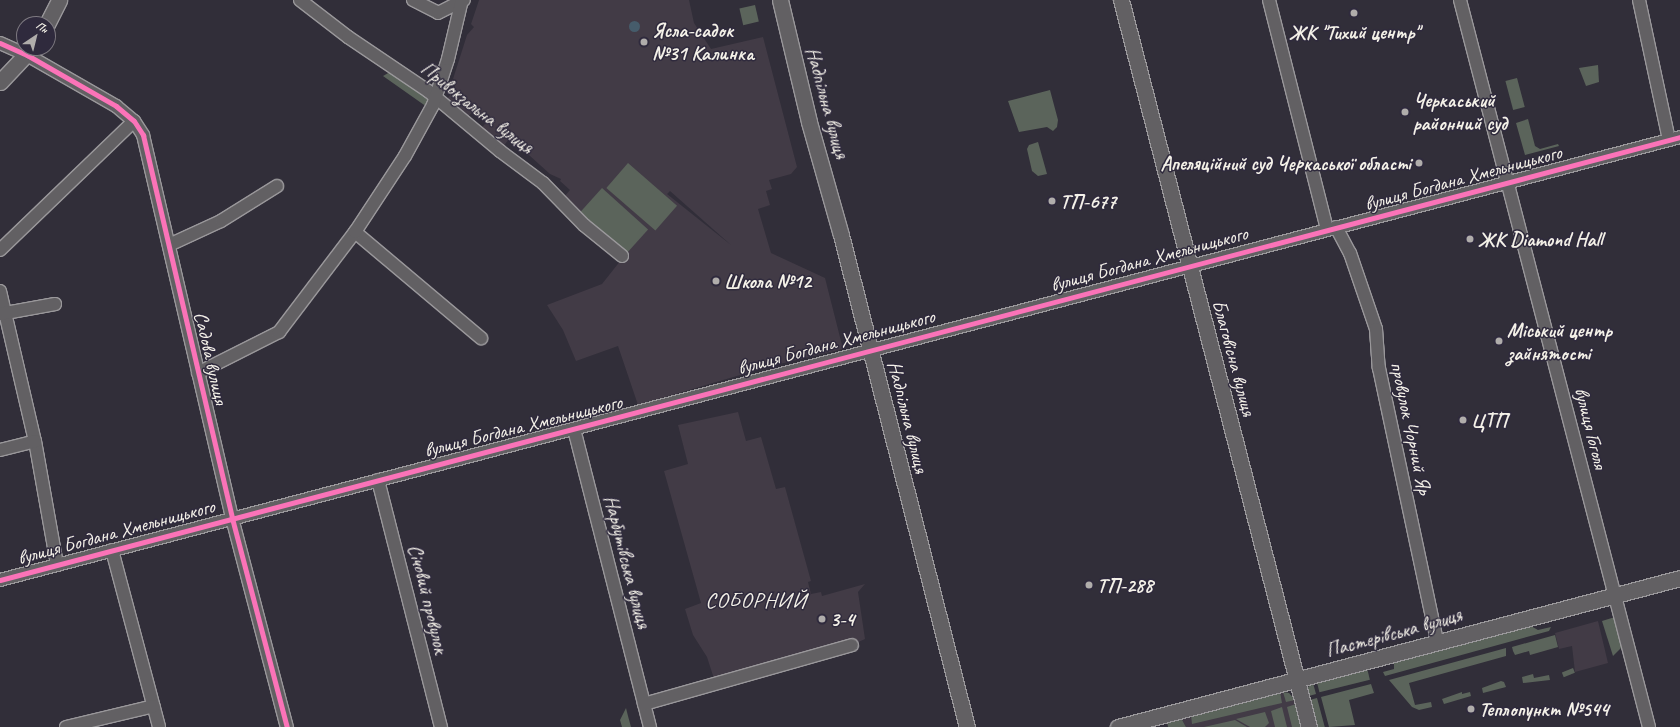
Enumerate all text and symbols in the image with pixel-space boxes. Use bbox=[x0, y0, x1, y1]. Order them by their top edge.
marker: ЖК "Тихий центр" bbox=[1349, 8, 1359, 18]
north arrow bbox=[16, 16, 56, 56]
text: Пн bbox=[34, 18, 51, 36]
place label: Ясла-садок №31 Калинка bbox=[652, 18, 754, 65]
place label: ЖК "Тихий центр" bbox=[1289, 20, 1419, 44]
marker: Ясла-садок №31 Калинка bbox=[639, 37, 649, 47]
street label: Надпільна вулиця bbox=[800, 44, 854, 162]
street label: Привокзальна вулиця bbox=[416, 56, 538, 160]
place label: Черкаський районний суд bbox=[1413, 88, 1507, 135]
marker: Черкаський районний суд bbox=[1400, 107, 1410, 117]
street label: вулиця Богдана Хмельницького bbox=[1362, 140, 1564, 216]
place label: Апеляційний суд Черкаської області bbox=[1160, 151, 1411, 175]
marker: Апеляційний суд Черкаської області bbox=[1414, 158, 1424, 168]
place label: ТП-677 bbox=[1060, 189, 1116, 213]
marker: ТП-677 bbox=[1047, 196, 1057, 206]
street label: вулиця Богдана Хмельницького bbox=[1048, 221, 1250, 297]
place label: ЖК Diamond Hall bbox=[1478, 227, 1603, 251]
marker: ЖК Diamond Hall bbox=[1465, 234, 1475, 244]
place label: Школа №12 bbox=[724, 269, 811, 293]
marker: Школа №12 bbox=[711, 276, 721, 286]
street label: Благовісна вулиця bbox=[1207, 297, 1261, 419]
street label: вулиця Богдана Хмельницького bbox=[735, 304, 937, 380]
street label: Садова вулиця bbox=[189, 310, 233, 406]
place label: Міський центр зайнятості bbox=[1507, 318, 1612, 365]
marker: Міський центр зайнятості bbox=[1494, 336, 1504, 346]
street label: Надпільна вулиця bbox=[882, 358, 934, 476]
street label: провулок Чорний Яр bbox=[1385, 359, 1437, 497]
street label: вулиця Гоголя bbox=[1569, 385, 1613, 471]
street label: вулиця Богдана Хмельницького bbox=[421, 390, 625, 462]
place label: ЦТП bbox=[1471, 408, 1507, 432]
marker: ЦТП bbox=[1458, 415, 1468, 425]
street label: Нарбутівська вулиця bbox=[599, 492, 655, 632]
street label: вулиця Богдана Хмельницького bbox=[15, 494, 217, 570]
street label: Січовий провулок bbox=[403, 542, 453, 656]
place label: ТП-288 bbox=[1097, 573, 1153, 597]
marker: ТП-288 bbox=[1084, 580, 1094, 590]
district label: СОБОРНИЙ bbox=[705, 588, 807, 614]
street label: Пастерівська вулиця bbox=[1323, 603, 1465, 663]
place label: 3-4 bbox=[830, 607, 855, 631]
marker: 3-4 bbox=[817, 614, 827, 624]
place label: Теплопункт №544 bbox=[1479, 697, 1609, 721]
marker: Теплопункт №544 bbox=[1466, 704, 1476, 714]

